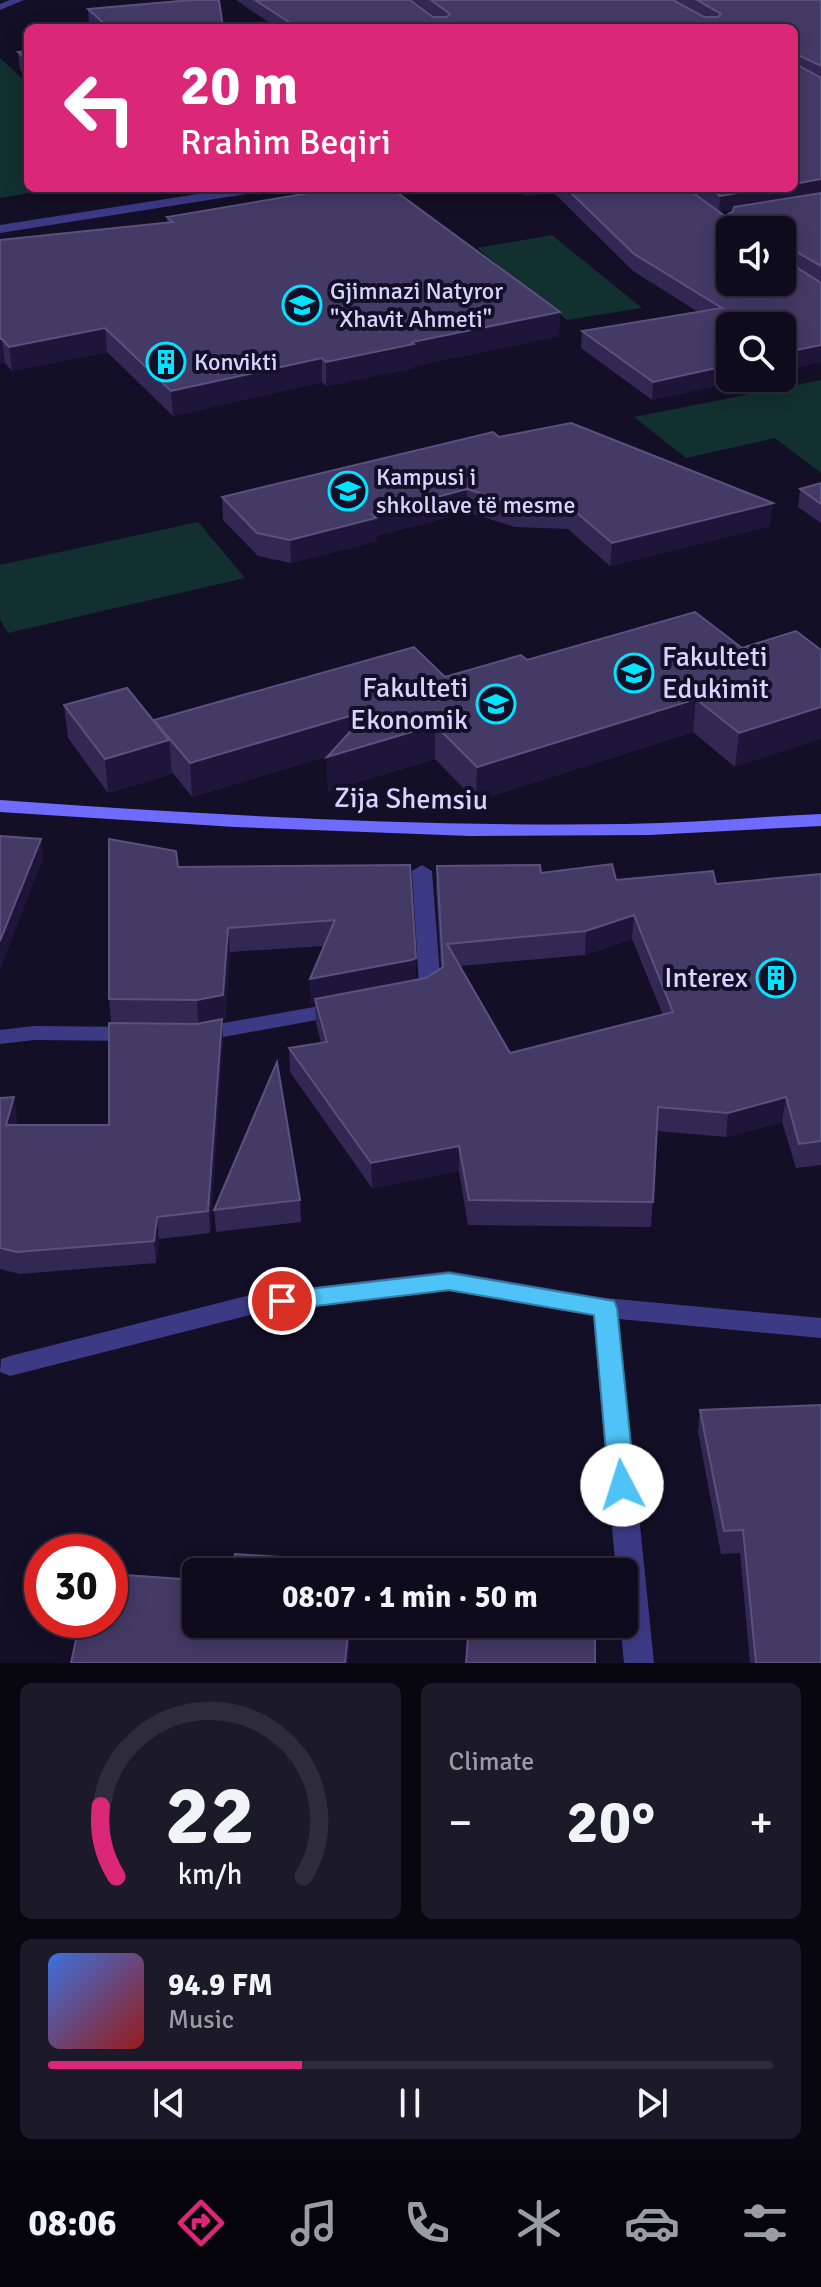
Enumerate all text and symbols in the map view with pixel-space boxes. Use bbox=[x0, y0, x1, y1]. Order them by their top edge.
text: 20 m bbox=[180, 51, 298, 120]
icon: left bbox=[48, 56, 152, 160]
text: Rrahim Beqiri bbox=[180, 120, 391, 165]
map controls bbox=[716, 216, 796, 392]
button: sound bbox=[716, 216, 796, 296]
place label: Gjimnazi Natyror "Xhavit Ahmeti" bbox=[330, 276, 503, 334]
school or university icon: Gjimnazi Natyror "Xhavit Ahmeti" bbox=[281, 284, 323, 326]
button: search bbox=[716, 312, 796, 392]
building icon: Konvikti bbox=[145, 341, 187, 383]
place label: Konvikti bbox=[194, 347, 277, 377]
place label: Kampusi i shkollave të mesme bbox=[376, 462, 575, 520]
school or university icon: Kampusi i shkollave të mesme bbox=[327, 470, 369, 512]
place label: Fakulteti Edukimit bbox=[662, 640, 769, 706]
school or university icon: Fakulteti Edukimit bbox=[613, 652, 655, 694]
place label: Fakulteti Ekonomik bbox=[350, 671, 468, 737]
school or university icon: Fakulteti Ekonomik bbox=[475, 683, 517, 725]
street label: Zija Shemsiu bbox=[334, 781, 488, 817]
building icon: Interex bbox=[755, 957, 797, 999]
place label: Interex bbox=[664, 961, 748, 995]
pin bbox=[248, 1267, 316, 1335]
icon: arrive bbox=[260, 1279, 304, 1323]
position arrow bbox=[580, 1443, 664, 1527]
speed limit sign: 30 bbox=[24, 1534, 128, 1638]
text: 08:07 · 1 min · 50 m bbox=[282, 1579, 538, 1616]
text: Climate bbox=[449, 1746, 534, 1778]
text: 22 bbox=[165, 1765, 255, 1867]
text: 20° bbox=[566, 1786, 655, 1860]
text: − bbox=[449, 1796, 472, 1850]
text: + bbox=[749, 1796, 773, 1850]
text: km/h bbox=[178, 1857, 243, 1892]
text: 94.9 FM bbox=[168, 1967, 273, 2004]
text: Music bbox=[168, 2004, 234, 2036]
icon: previous bbox=[147, 2081, 191, 2125]
icon: pause bbox=[388, 2081, 432, 2125]
icon: next bbox=[630, 2081, 674, 2125]
icon: directions bbox=[173, 2195, 229, 2251]
icon: music bbox=[286, 2195, 342, 2251]
icon: phone bbox=[399, 2195, 455, 2251]
icon: climate bbox=[511, 2195, 567, 2251]
icon: car bbox=[624, 2195, 680, 2251]
icon: filters bbox=[737, 2195, 793, 2251]
text: 08:06 bbox=[28, 2201, 117, 2246]

